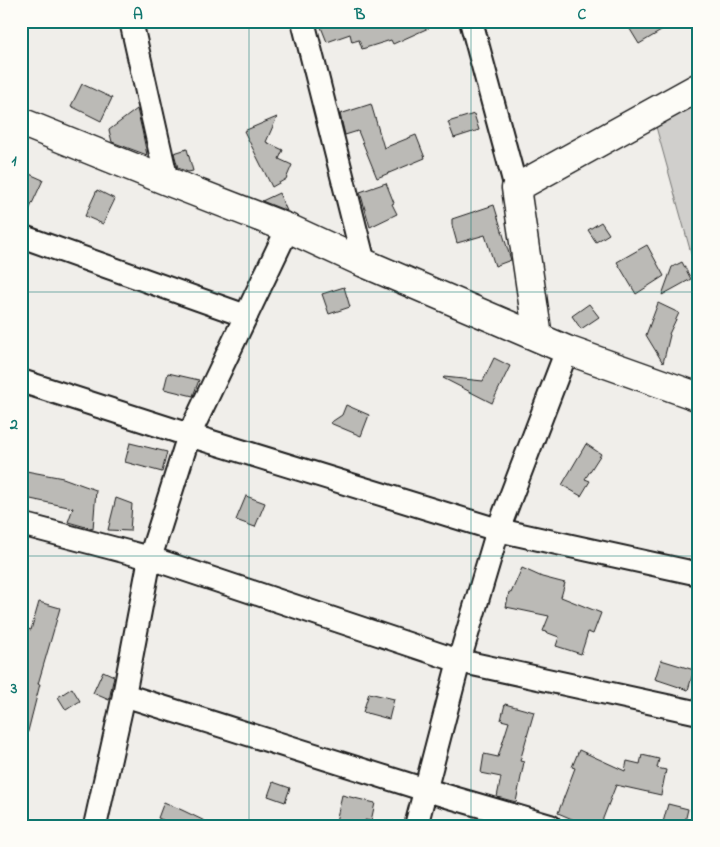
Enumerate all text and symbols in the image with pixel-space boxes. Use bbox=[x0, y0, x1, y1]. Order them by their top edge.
text: A bbox=[133, 3, 143, 27]
text: B bbox=[354, 3, 366, 27]
text: C bbox=[578, 3, 587, 27]
text: 1 bbox=[11, 149, 17, 173]
text: 2 bbox=[9, 413, 18, 437]
text: 3 bbox=[10, 677, 18, 701]

